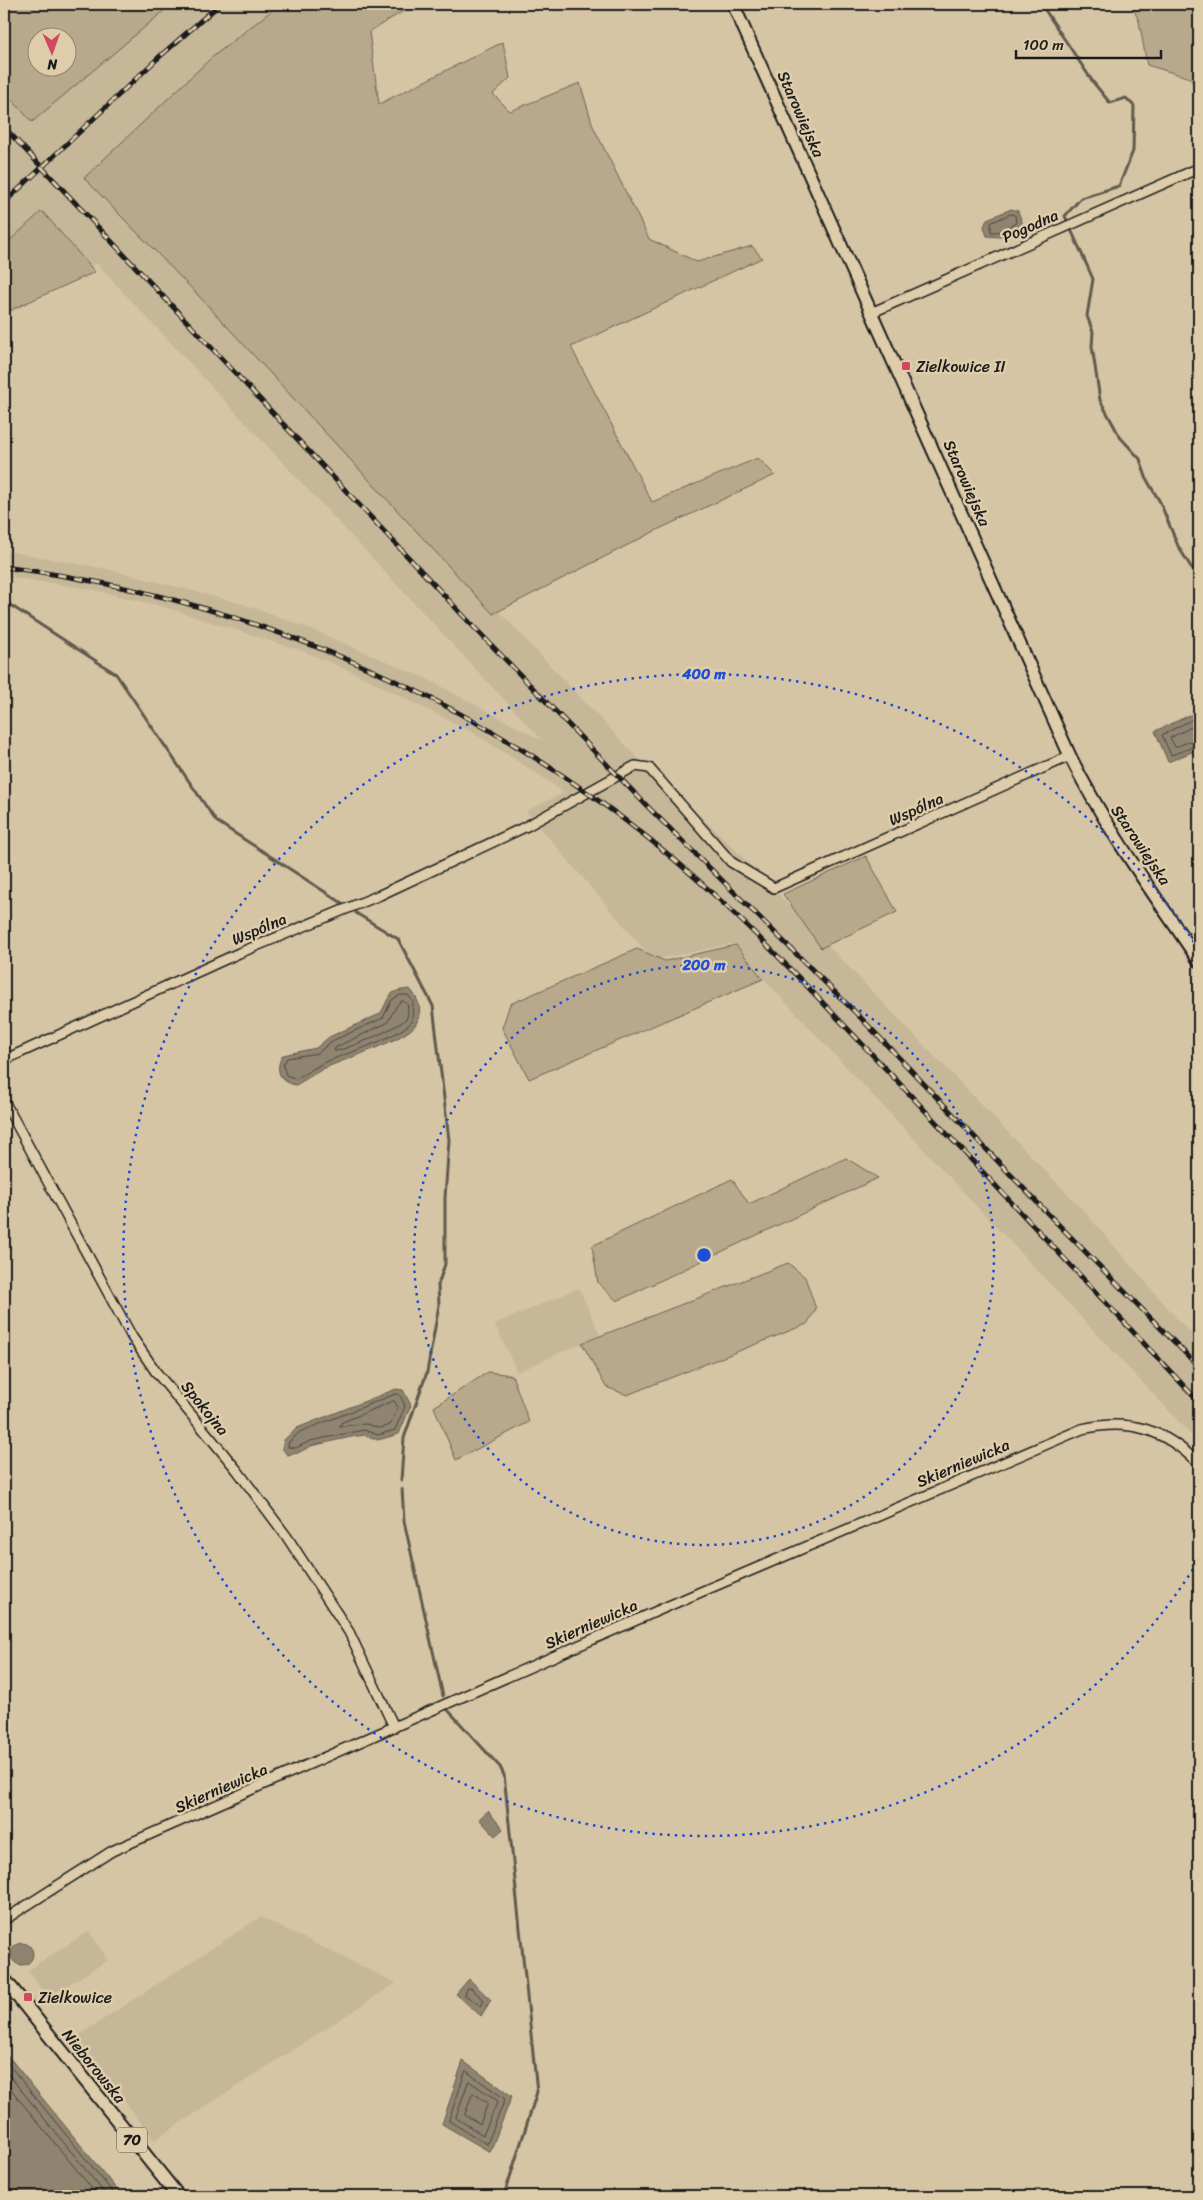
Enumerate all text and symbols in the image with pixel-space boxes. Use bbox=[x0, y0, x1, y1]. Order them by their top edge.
north arrow bbox=[28, 28, 78, 78]
scale bar bbox=[1016, 28, 1160, 60]
text: 100 m bbox=[1023, 32, 1064, 58]
text: N bbox=[47, 52, 59, 77]
street label: Starowiejska bbox=[769, 66, 833, 163]
street label: Pogodna bbox=[997, 201, 1063, 251]
place label: Zielkowice II bbox=[916, 352, 1005, 381]
marker: Zielkowice II bbox=[900, 360, 912, 372]
street label: Starowiejska bbox=[935, 435, 999, 532]
text: 400 m bbox=[681, 661, 726, 687]
street label: Wspólna bbox=[884, 784, 948, 834]
street label: Starowiejska bbox=[1103, 799, 1179, 892]
street label: Wspólna bbox=[227, 904, 291, 954]
text: 200 m bbox=[681, 952, 726, 978]
centre of rings bbox=[695, 1246, 713, 1264]
street label: Spokojna bbox=[173, 1374, 237, 1442]
street label: Skierniewicka bbox=[912, 1430, 1014, 1496]
street label: Skierniewicka bbox=[540, 1591, 642, 1657]
street label: Skierniewicka bbox=[170, 1755, 272, 1821]
place label: Zielkowice bbox=[38, 1983, 112, 2012]
marker: Zielkowice bbox=[22, 1991, 34, 2003]
street label: Nieborowska bbox=[54, 2022, 134, 2111]
road number: 70 bbox=[117, 2128, 147, 2152]

